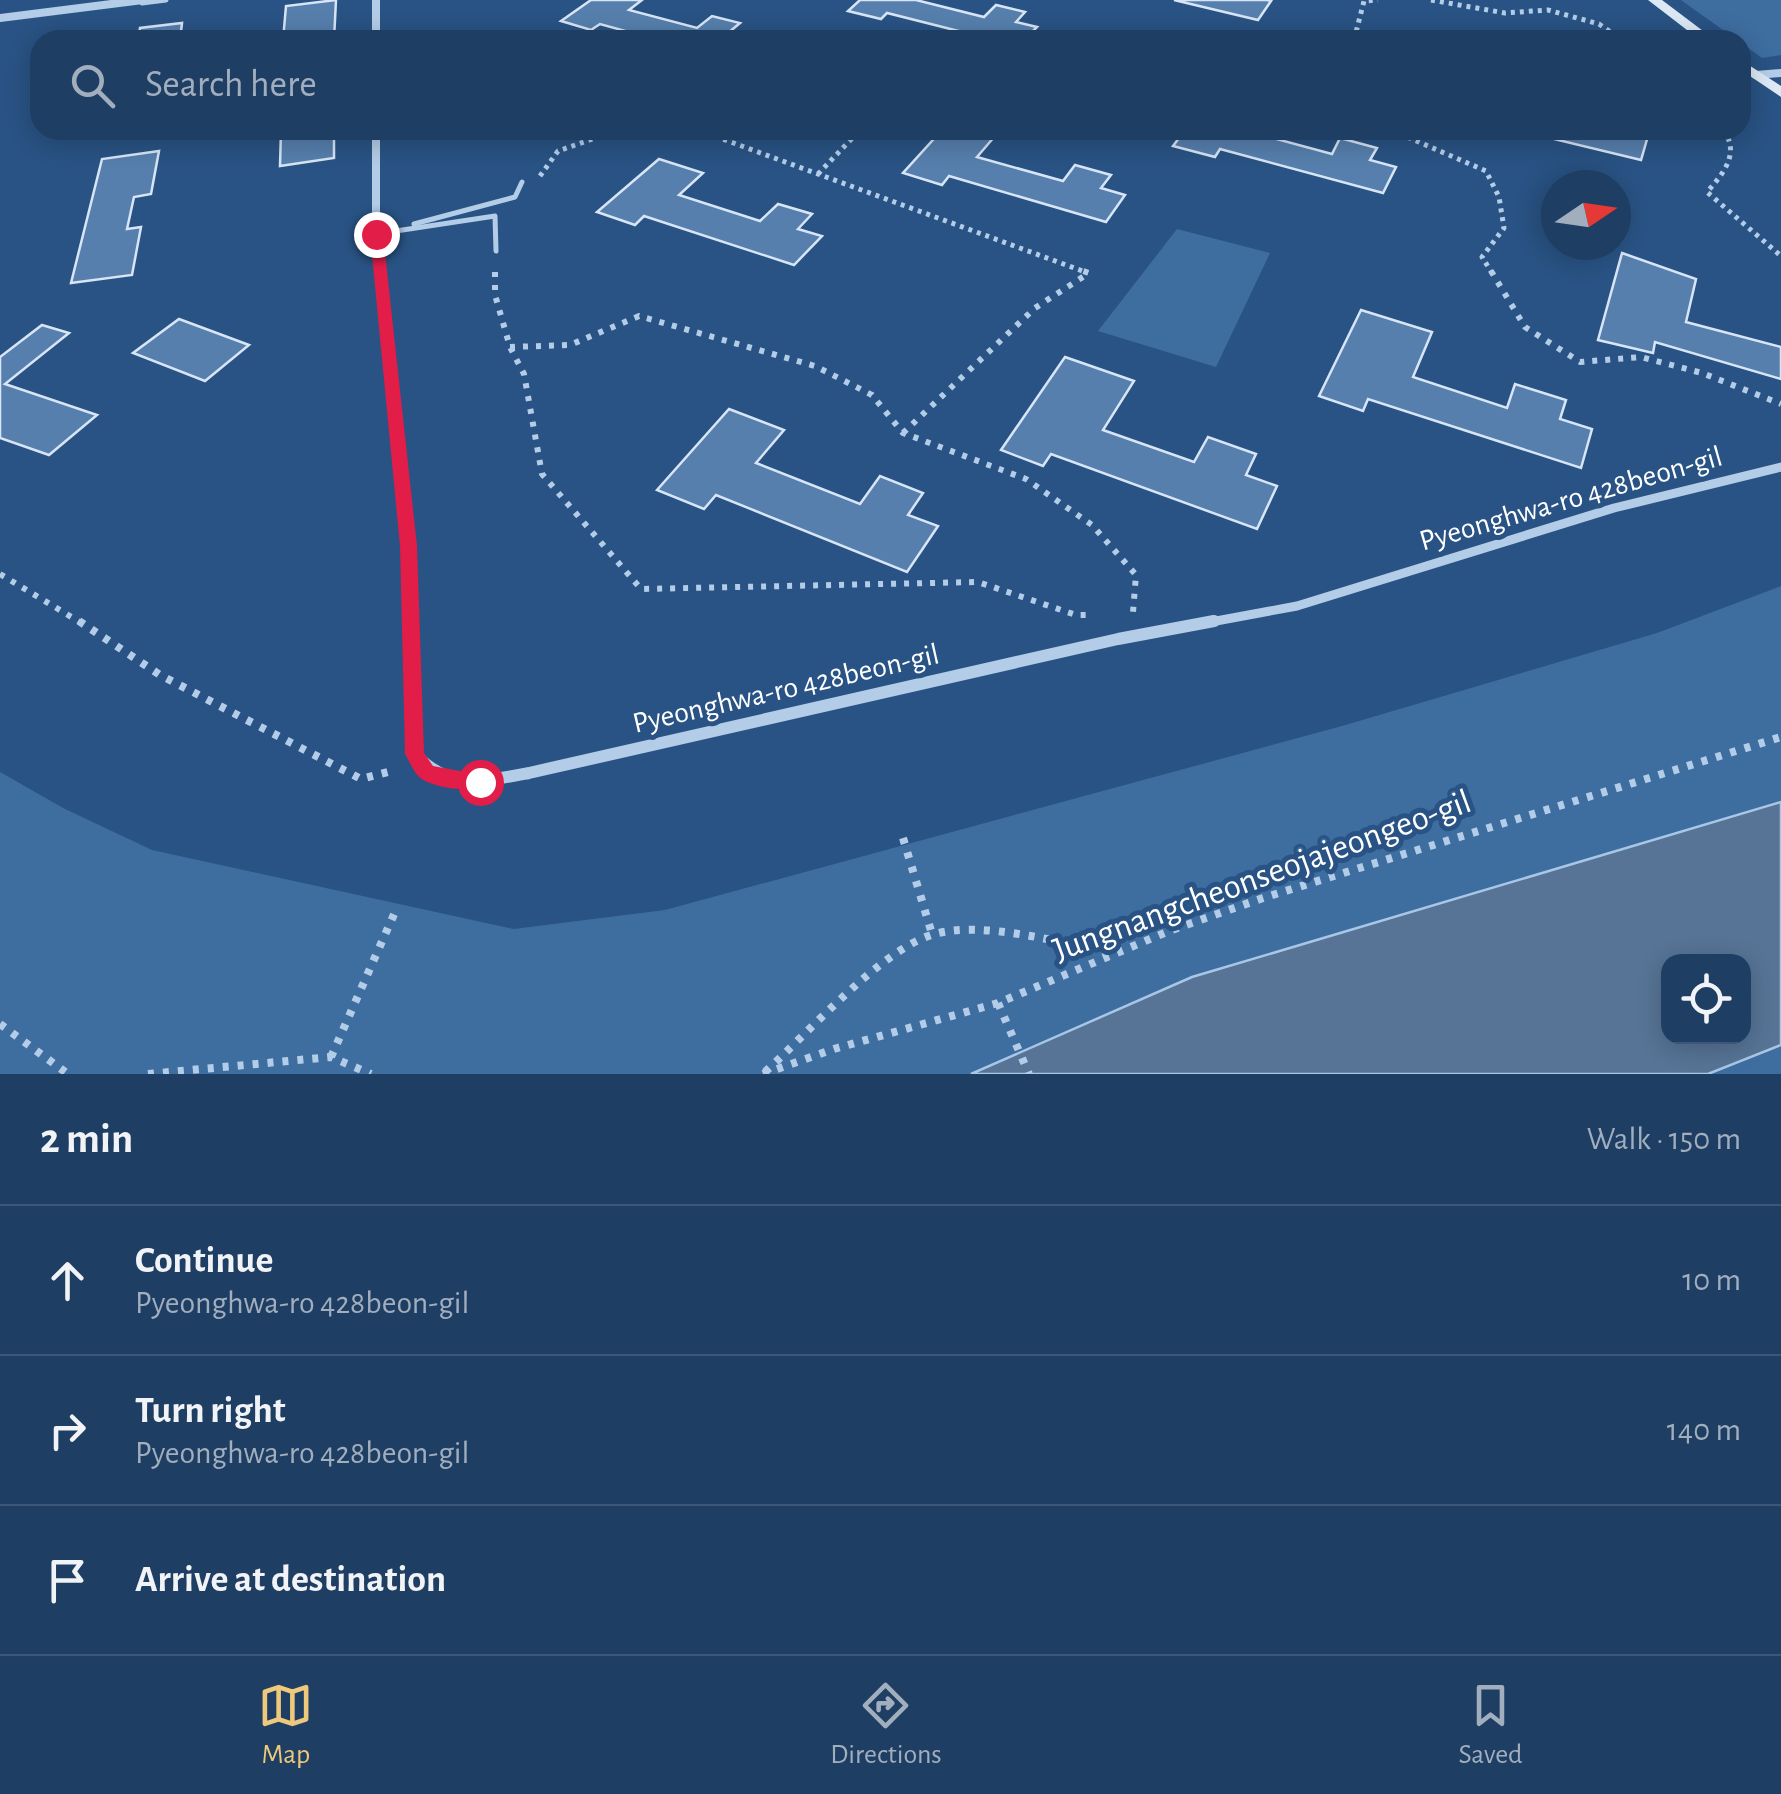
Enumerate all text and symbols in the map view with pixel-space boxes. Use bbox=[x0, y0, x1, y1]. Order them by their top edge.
search box bbox=[30, 30, 1751, 140]
icon: search bbox=[65, 58, 120, 113]
text: Search here bbox=[145, 66, 317, 104]
north arrow bbox=[1541, 170, 1631, 260]
route end bbox=[354, 212, 400, 258]
street label: Pyeonghwa-ro 428beon-gil bbox=[1416, 441, 1726, 557]
street label: Pyeonghwa-ro 428beon-gil bbox=[630, 639, 942, 739]
route start bbox=[458, 760, 504, 806]
street label: Jungnangcheonseojajeongeo-gil bbox=[1048, 784, 1476, 968]
map controls bbox=[1661, 954, 1751, 1044]
button: locate bbox=[1661, 954, 1751, 1044]
text: 2 min bbox=[40, 1118, 133, 1160]
text: Walk · 150 m bbox=[1587, 1123, 1741, 1155]
text: Continue bbox=[135, 1242, 273, 1280]
icon: ahead bbox=[40, 1253, 95, 1308]
text: 10 m bbox=[1682, 1264, 1741, 1296]
text: Pyeonghwa-ro 428beon-gil bbox=[135, 1287, 469, 1319]
text: Turn right bbox=[135, 1392, 285, 1430]
icon: right bbox=[40, 1403, 95, 1458]
text: 140 m bbox=[1667, 1414, 1741, 1446]
text: Pyeonghwa-ro 428beon-gil bbox=[135, 1437, 469, 1469]
icon: arrive bbox=[40, 1553, 95, 1608]
text: Arrive at destination bbox=[135, 1561, 446, 1599]
tab: Map bbox=[258, 1678, 313, 1772]
tab: Directions bbox=[830, 1678, 942, 1772]
tab: Saved bbox=[1459, 1678, 1523, 1772]

